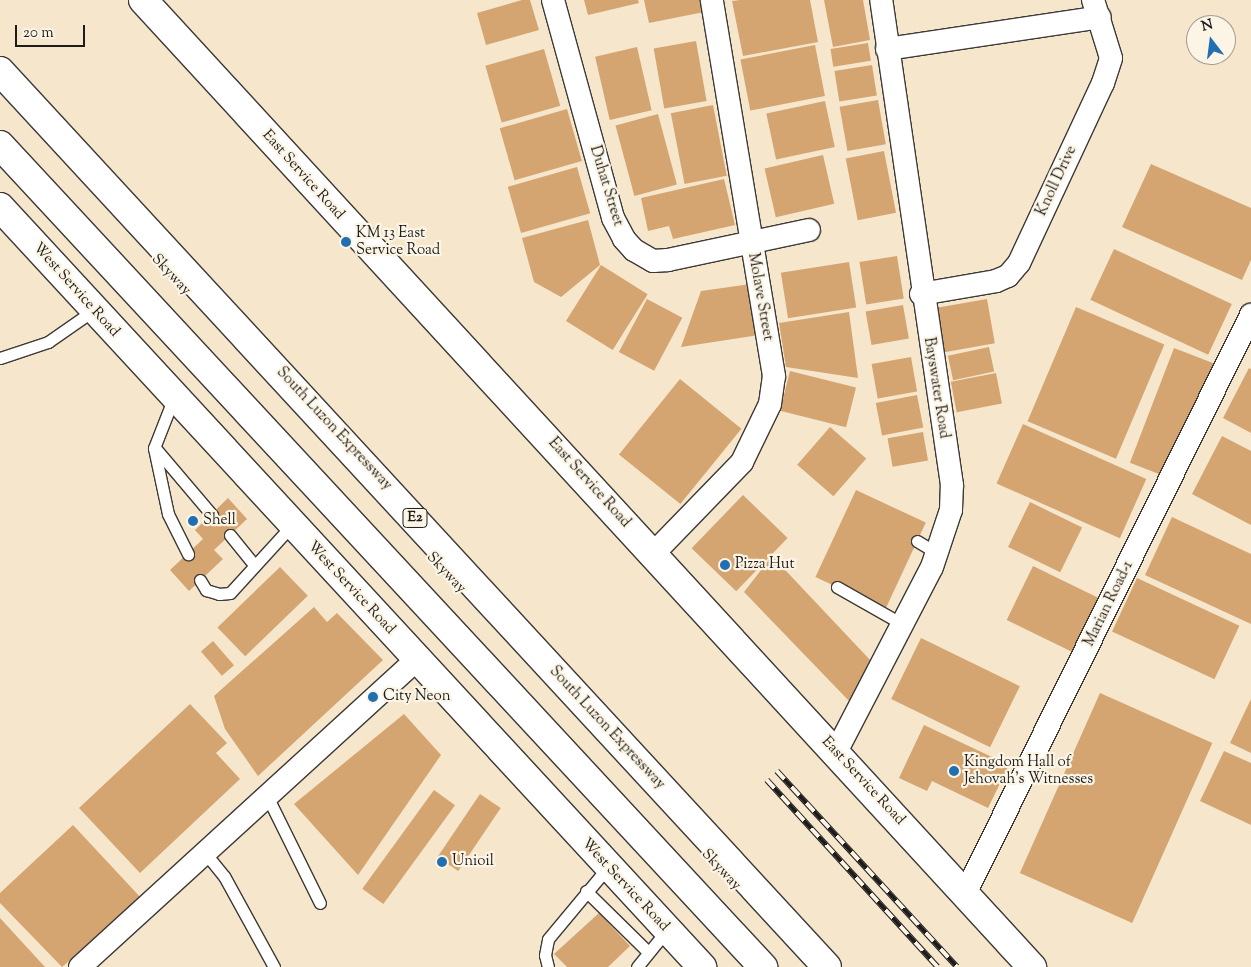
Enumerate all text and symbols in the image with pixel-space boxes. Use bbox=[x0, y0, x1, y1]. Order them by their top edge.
scale bar bbox=[18, 15, 88, 47]
north arrow bbox=[1186, 15, 1236, 65]
text: N bbox=[1199, 15, 1215, 38]
text: 20 m bbox=[23, 23, 54, 44]
street label: East Service Road bbox=[258, 126, 348, 224]
street label: Knoll Drive bbox=[1033, 143, 1081, 219]
street label: Duhat Street bbox=[585, 144, 627, 228]
place label: KM 13 East Service Road bbox=[356, 224, 440, 259]
marker: KM 13 East Service Road bbox=[340, 236, 352, 248]
street label: West Service Road bbox=[29, 239, 123, 341]
street label: Skyway bbox=[147, 251, 195, 299]
street label: Molave Street bbox=[743, 252, 777, 342]
street label: Bayswater Road bbox=[919, 336, 953, 440]
street label: South Luzon Expressway bbox=[272, 364, 396, 494]
street label: East Service Road bbox=[544, 434, 634, 532]
road number: E2 bbox=[401, 506, 429, 530]
place label: Shell bbox=[203, 512, 236, 530]
marker: Shell bbox=[187, 515, 199, 527]
street label: West Service Road bbox=[303, 538, 399, 638]
street label: Skyway bbox=[422, 549, 470, 597]
place label: Pizza Hut bbox=[735, 556, 795, 574]
street label: Marian Road-1 bbox=[1081, 558, 1137, 650]
marker: Pizza Hut bbox=[719, 559, 731, 571]
street label: South Luzon Expressway bbox=[545, 663, 669, 793]
place label: City Neon bbox=[383, 688, 451, 706]
marker: City Neon bbox=[367, 691, 379, 703]
street label: East Service Road bbox=[817, 733, 909, 829]
place label: Kingdom Hall of Jehovah's Witnesses bbox=[964, 753, 1093, 788]
marker: Kingdom Hall of Jehovah's Witnesses bbox=[948, 765, 960, 777]
street label: West Service Road bbox=[577, 835, 673, 935]
street label: Skyway bbox=[697, 846, 745, 894]
place label: Unioil bbox=[452, 853, 494, 871]
marker: Unioil bbox=[436, 856, 448, 868]

